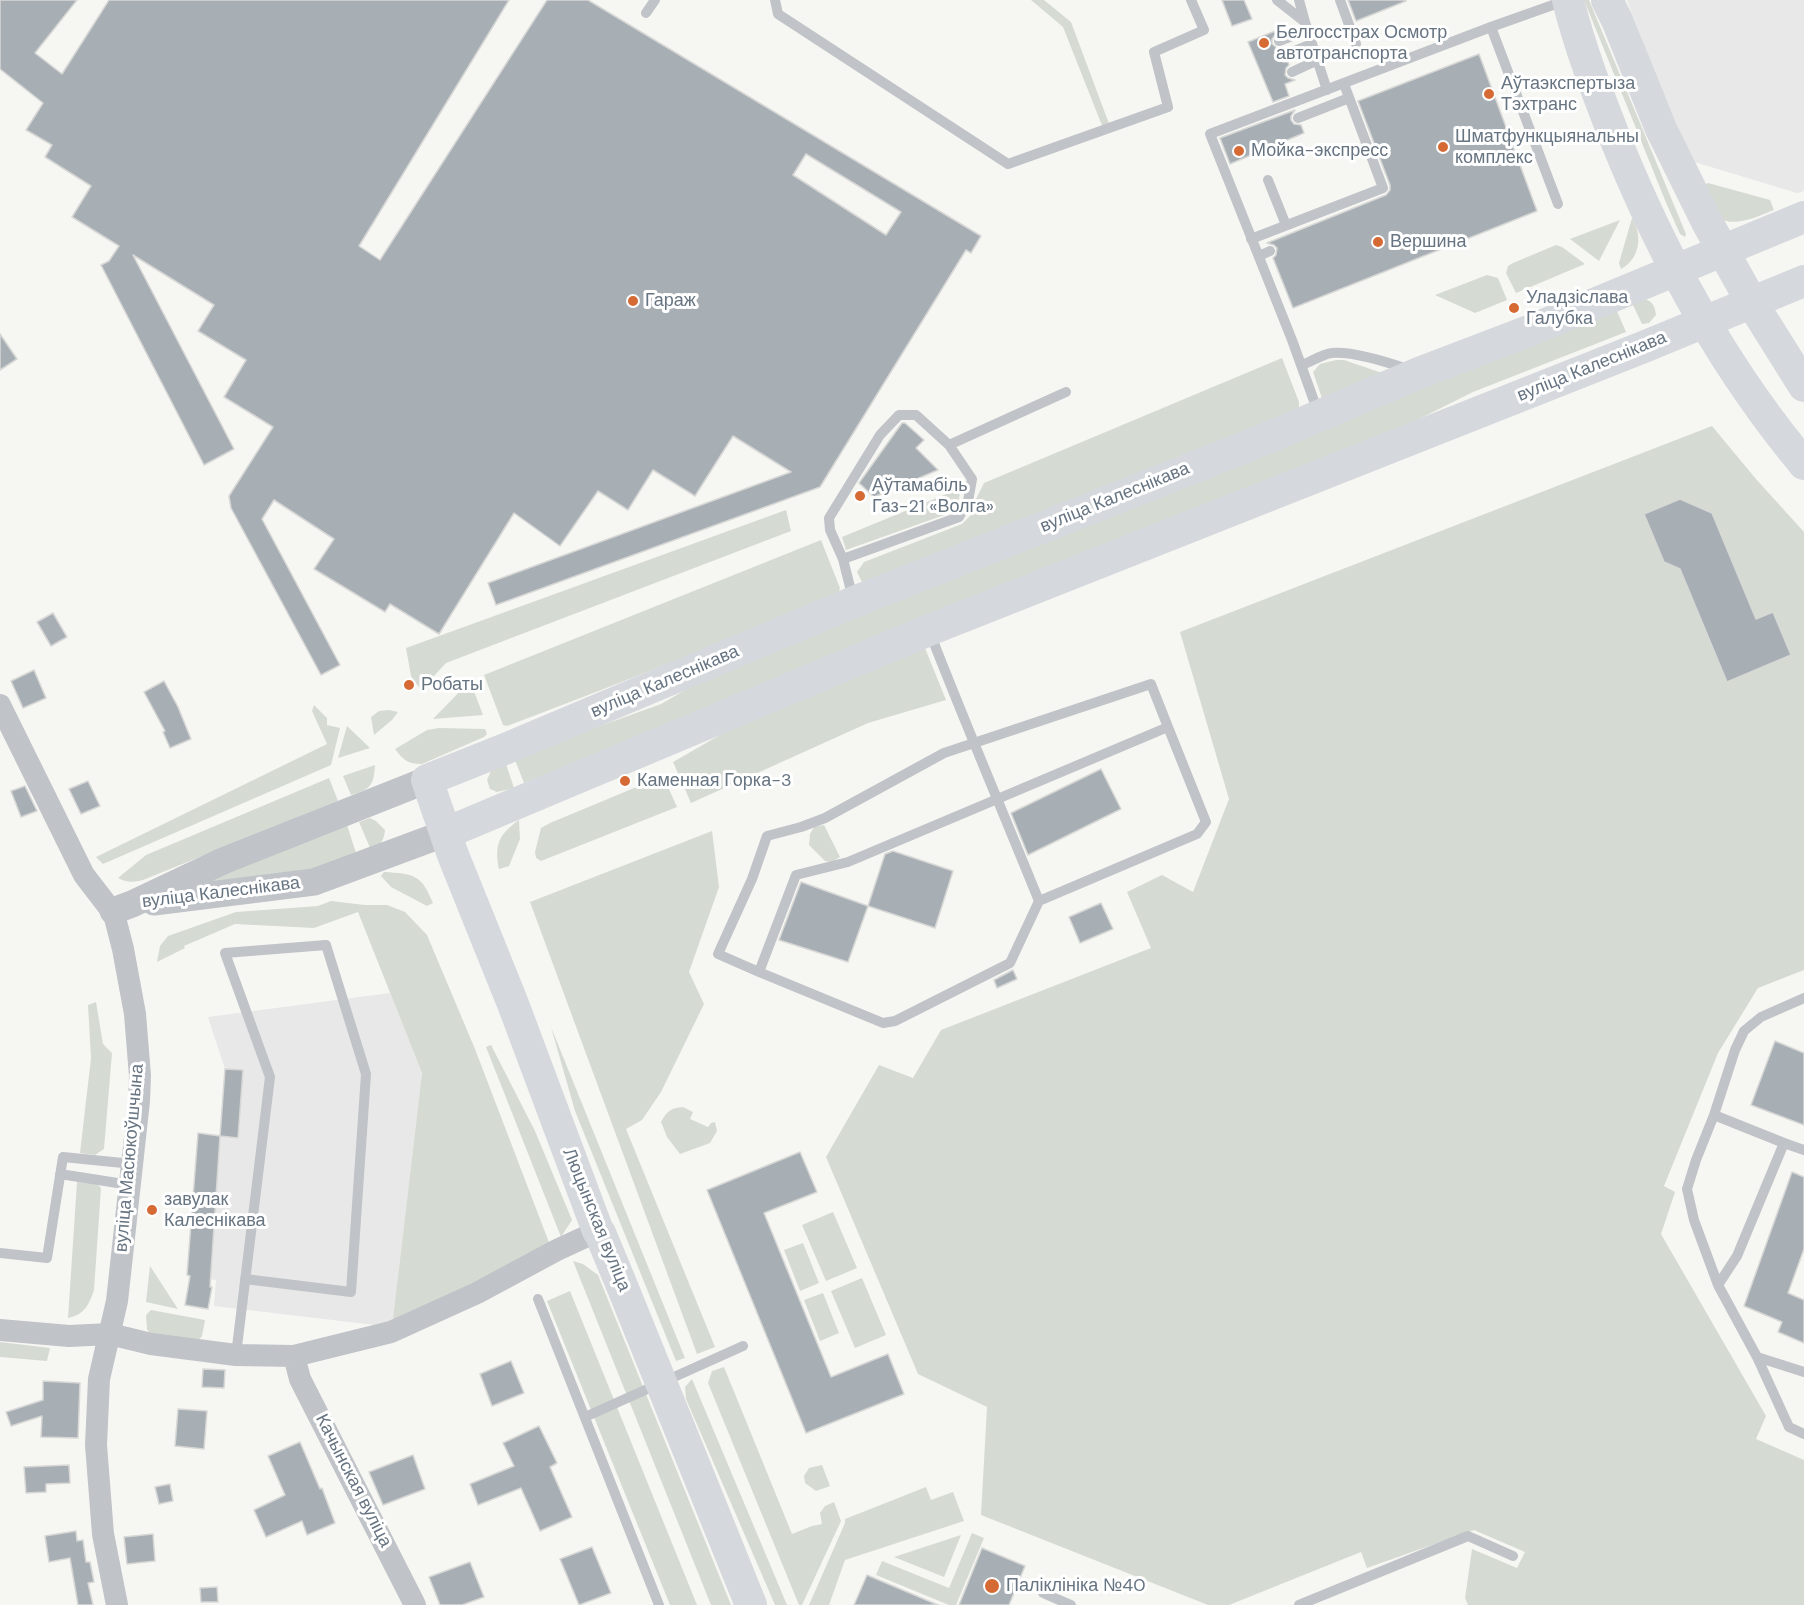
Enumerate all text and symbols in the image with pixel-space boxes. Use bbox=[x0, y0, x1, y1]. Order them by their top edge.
place label: Белгосстрах Осмотр автотранспорта bbox=[1276, 22, 1447, 64]
marker: Белгосстрах Осмотр автотранспорта bbox=[1257, 36, 1271, 50]
place label: Аўтаэкспертыза Тэхтранс bbox=[1501, 73, 1635, 116]
marker: Аўтаэкспертыза Тэхтранс bbox=[1482, 87, 1496, 101]
place label: Шматфункцыянальны комплекс bbox=[1455, 126, 1639, 168]
place label: Мойка-экспресс bbox=[1251, 140, 1388, 162]
marker: Шматфункцыянальны комплекс bbox=[1436, 140, 1450, 154]
marker: Мойка-экспресс bbox=[1232, 144, 1246, 158]
place label: Вершина bbox=[1390, 231, 1466, 253]
marker: Вершина bbox=[1371, 235, 1385, 249]
place label: Уладзіслава Галубка bbox=[1526, 287, 1628, 330]
place label: Гараж bbox=[645, 290, 696, 312]
marker: Гараж bbox=[626, 294, 640, 308]
marker: Уладзіслава Галубка bbox=[1507, 301, 1521, 315]
street label: вуліца Калеснікава bbox=[1514, 327, 1670, 407]
street label: вуліца Калеснікава bbox=[1037, 458, 1193, 538]
place label: Аўтамабіль Газ-21 «Волга» bbox=[872, 475, 994, 518]
marker: Аўтамабіль Газ-21 «Волга» bbox=[853, 489, 867, 503]
street label: вуліца Калеснікава bbox=[588, 641, 742, 723]
place label: Робаты bbox=[421, 674, 483, 696]
marker: Робаты bbox=[402, 678, 416, 692]
place label: Каменная Горка-3 bbox=[637, 770, 792, 792]
marker: Каменная Горка-3 bbox=[618, 774, 632, 788]
street label: вуліца Калеснікава bbox=[141, 873, 301, 913]
street label: вуліца Масюкоўшчына bbox=[111, 1063, 149, 1253]
street label: Люцынская вуліца bbox=[557, 1145, 635, 1295]
place label: завулак Калеснікава bbox=[164, 1189, 266, 1232]
marker: завулак Калеснікава bbox=[145, 1203, 159, 1217]
street label: Качынская вуліца bbox=[310, 1411, 396, 1551]
place label: Паліклініка №40 bbox=[1006, 1575, 1146, 1597]
marker: Паліклініка №40 bbox=[983, 1577, 1001, 1595]

